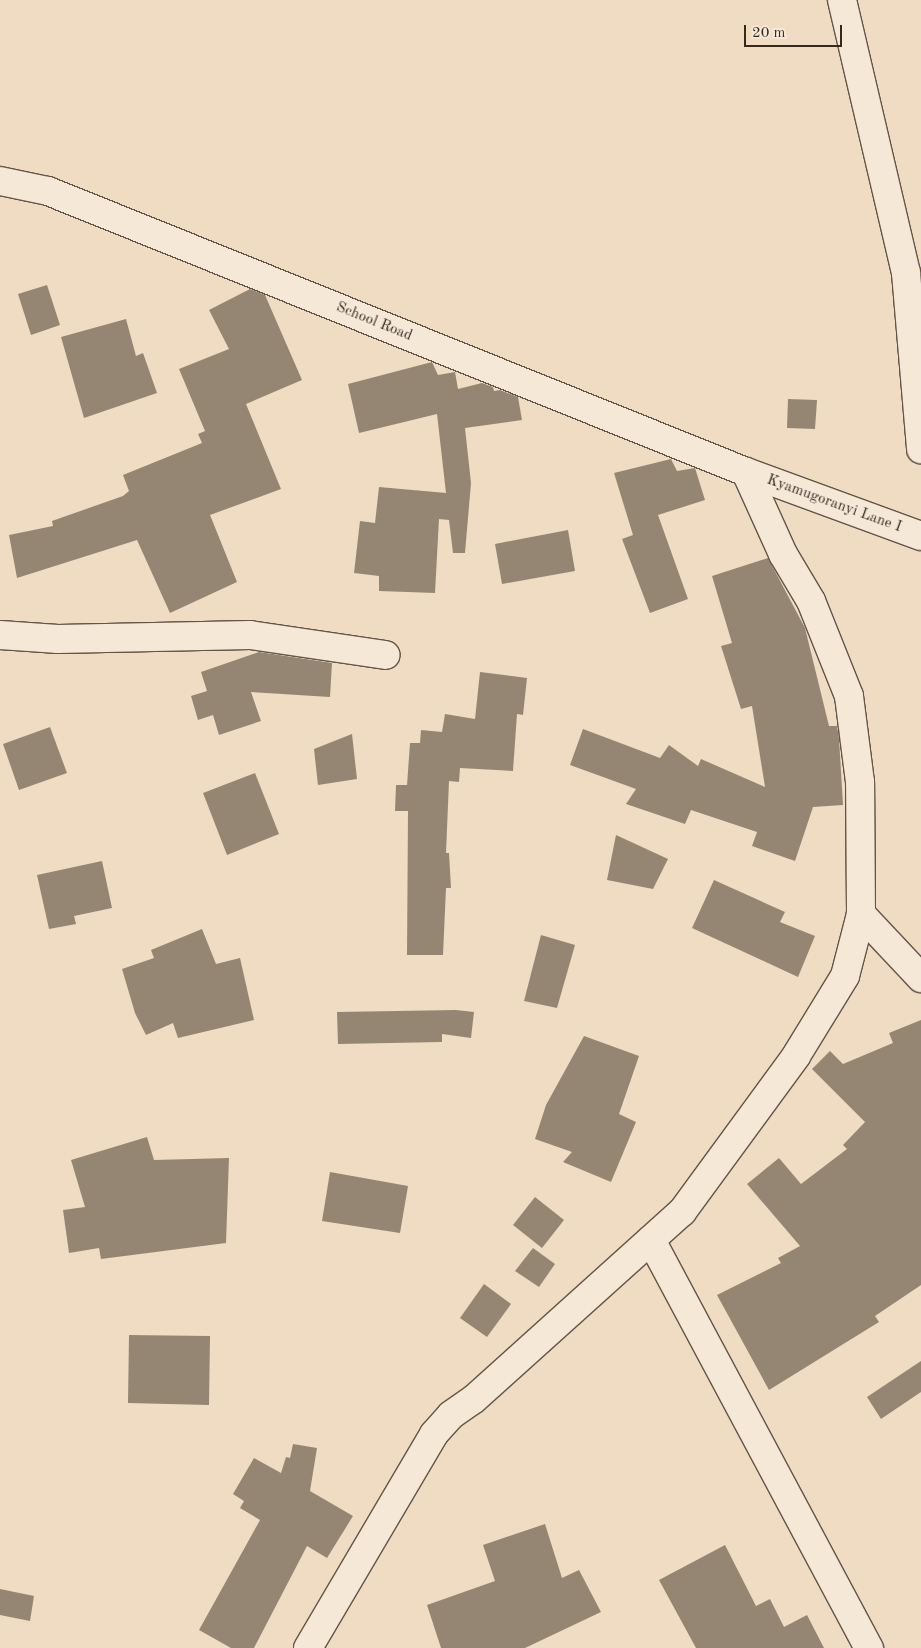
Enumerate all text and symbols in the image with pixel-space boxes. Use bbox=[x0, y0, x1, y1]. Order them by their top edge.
scale bar bbox=[746, 15, 844, 47]
text: 20 m bbox=[752, 26, 786, 41]
street label: School Road bbox=[333, 299, 415, 345]
street label: Kyamugoranyi Lane I bbox=[764, 471, 904, 537]

